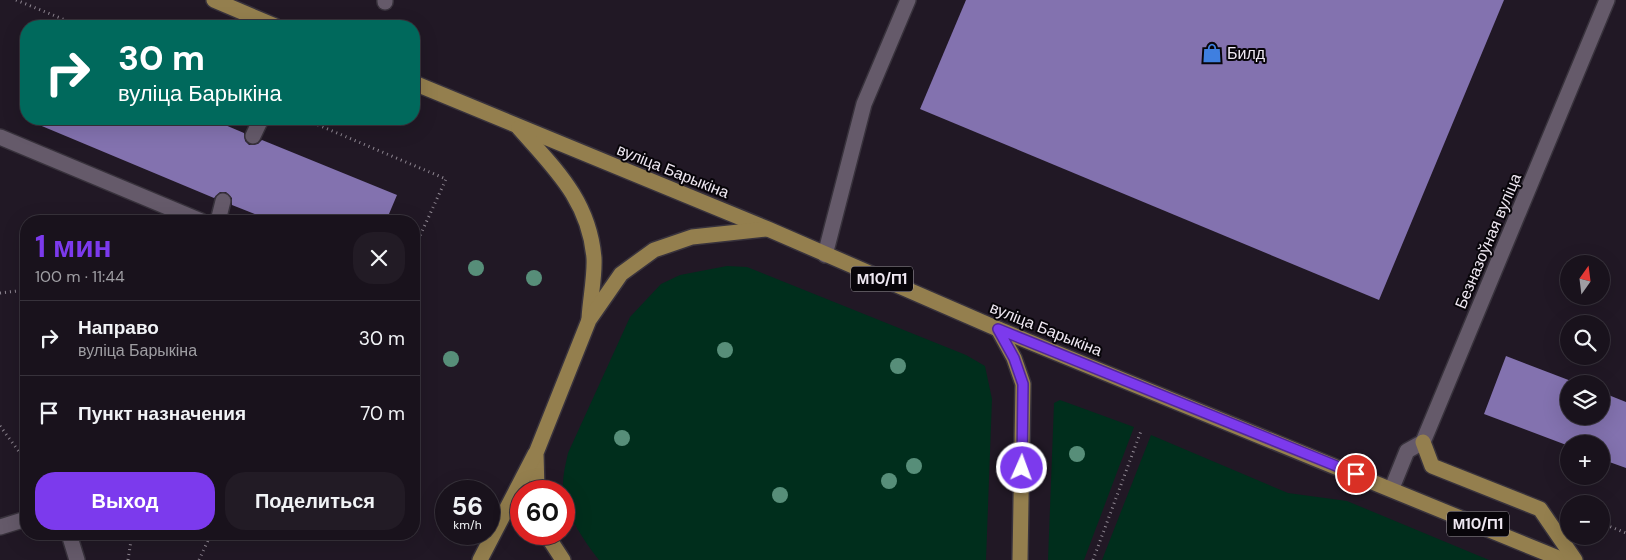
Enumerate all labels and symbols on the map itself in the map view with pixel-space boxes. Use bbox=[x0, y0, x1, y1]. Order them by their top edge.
shop icon: Билд bbox=[1201, 42, 1223, 64]
place label: Билд bbox=[1227, 43, 1266, 64]
street label: вуліца Барыкіна bbox=[614, 139, 732, 203]
street label: Безназоўная вуліца bbox=[1450, 170, 1526, 312]
north arrow bbox=[1560, 255, 1610, 305]
road number: М10/П1 bbox=[851, 266, 913, 292]
street label: вуліца Барыкіна bbox=[987, 297, 1105, 361]
position arrow bbox=[995, 441, 1047, 493]
pin bbox=[1335, 453, 1377, 495]
speed limit sign: 60 bbox=[510, 480, 575, 545]
road number: М10/П1 bbox=[1447, 512, 1509, 536]

